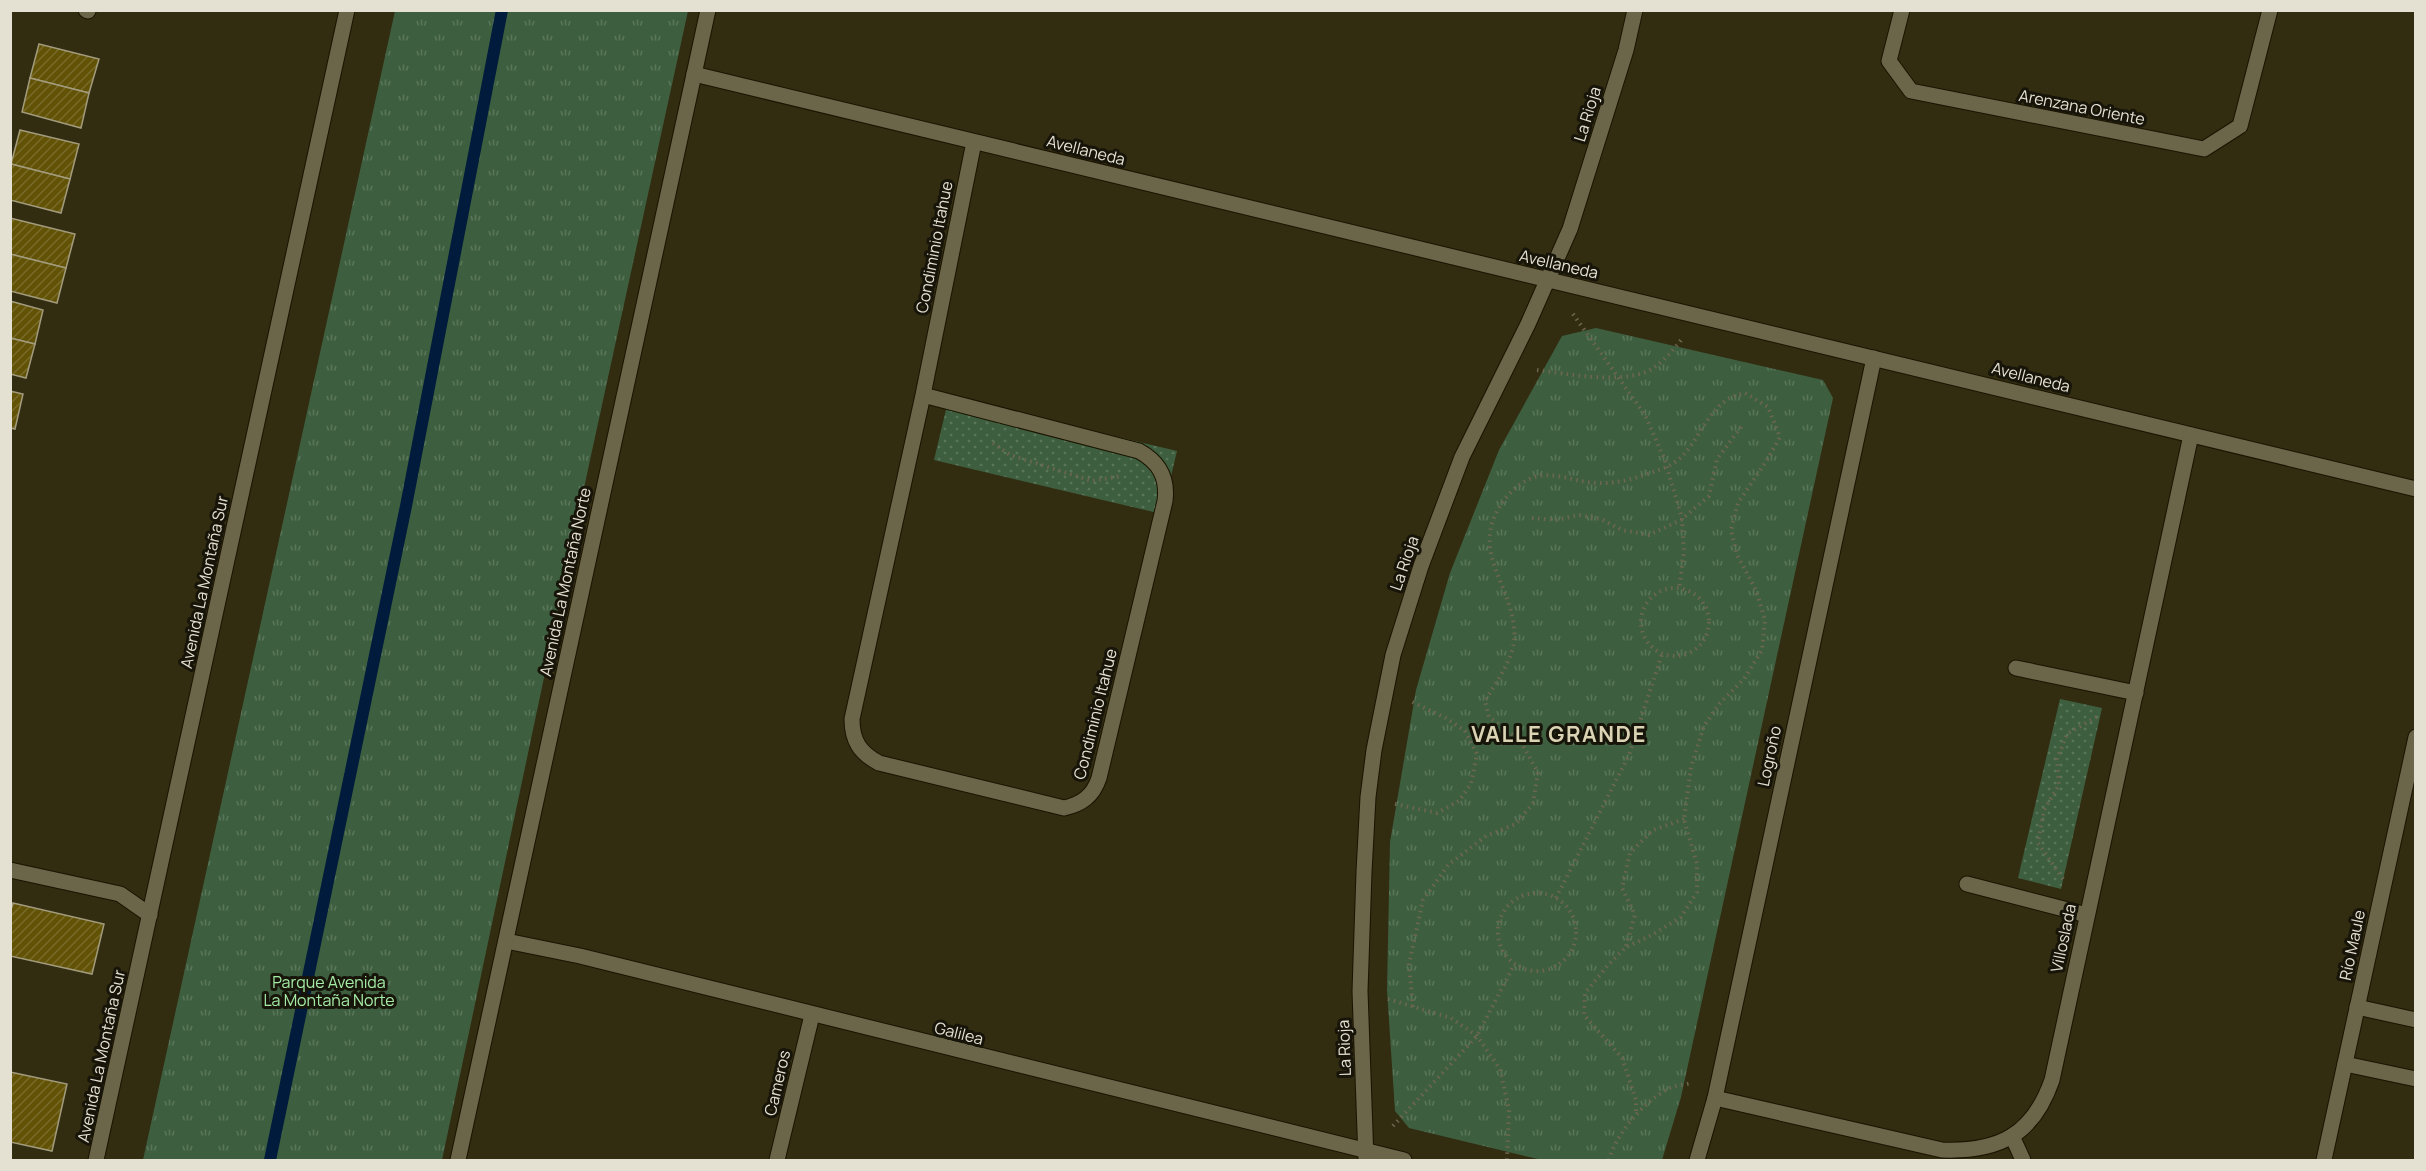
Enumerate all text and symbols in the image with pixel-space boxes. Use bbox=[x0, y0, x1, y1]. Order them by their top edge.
street label: La Rioja bbox=[1568, 84, 1606, 144]
street label: Arenzana Oriente bbox=[2017, 84, 2147, 130]
street label: Avellaneda bbox=[1044, 130, 1128, 170]
street label: Condiminio Itahue bbox=[910, 179, 958, 315]
street label: Avellaneda bbox=[1517, 244, 1601, 284]
street label: Avellaneda bbox=[1989, 357, 2073, 397]
street label: Avenida La Montaña Norte bbox=[534, 486, 596, 678]
street label: Avenida La Montaña Sur bbox=[175, 493, 233, 670]
street label: La Rioja bbox=[1384, 533, 1424, 593]
street label: Condiminio Itahue bbox=[1068, 646, 1122, 782]
district label: VALLE GRANDE bbox=[1471, 719, 1647, 749]
street label: Logroño bbox=[1752, 724, 1786, 788]
street label: Villoslada bbox=[2045, 902, 2081, 974]
street label: Río Maule bbox=[2334, 908, 2370, 982]
street label: Avenida La Montaña Sur bbox=[72, 967, 130, 1144]
park label: Parque Avenida La Montaña Norte bbox=[263, 971, 395, 1011]
street label: Galilea bbox=[932, 1016, 986, 1050]
street label: La Rioja bbox=[1332, 1019, 1356, 1077]
street label: Cameros bbox=[759, 1048, 795, 1118]

